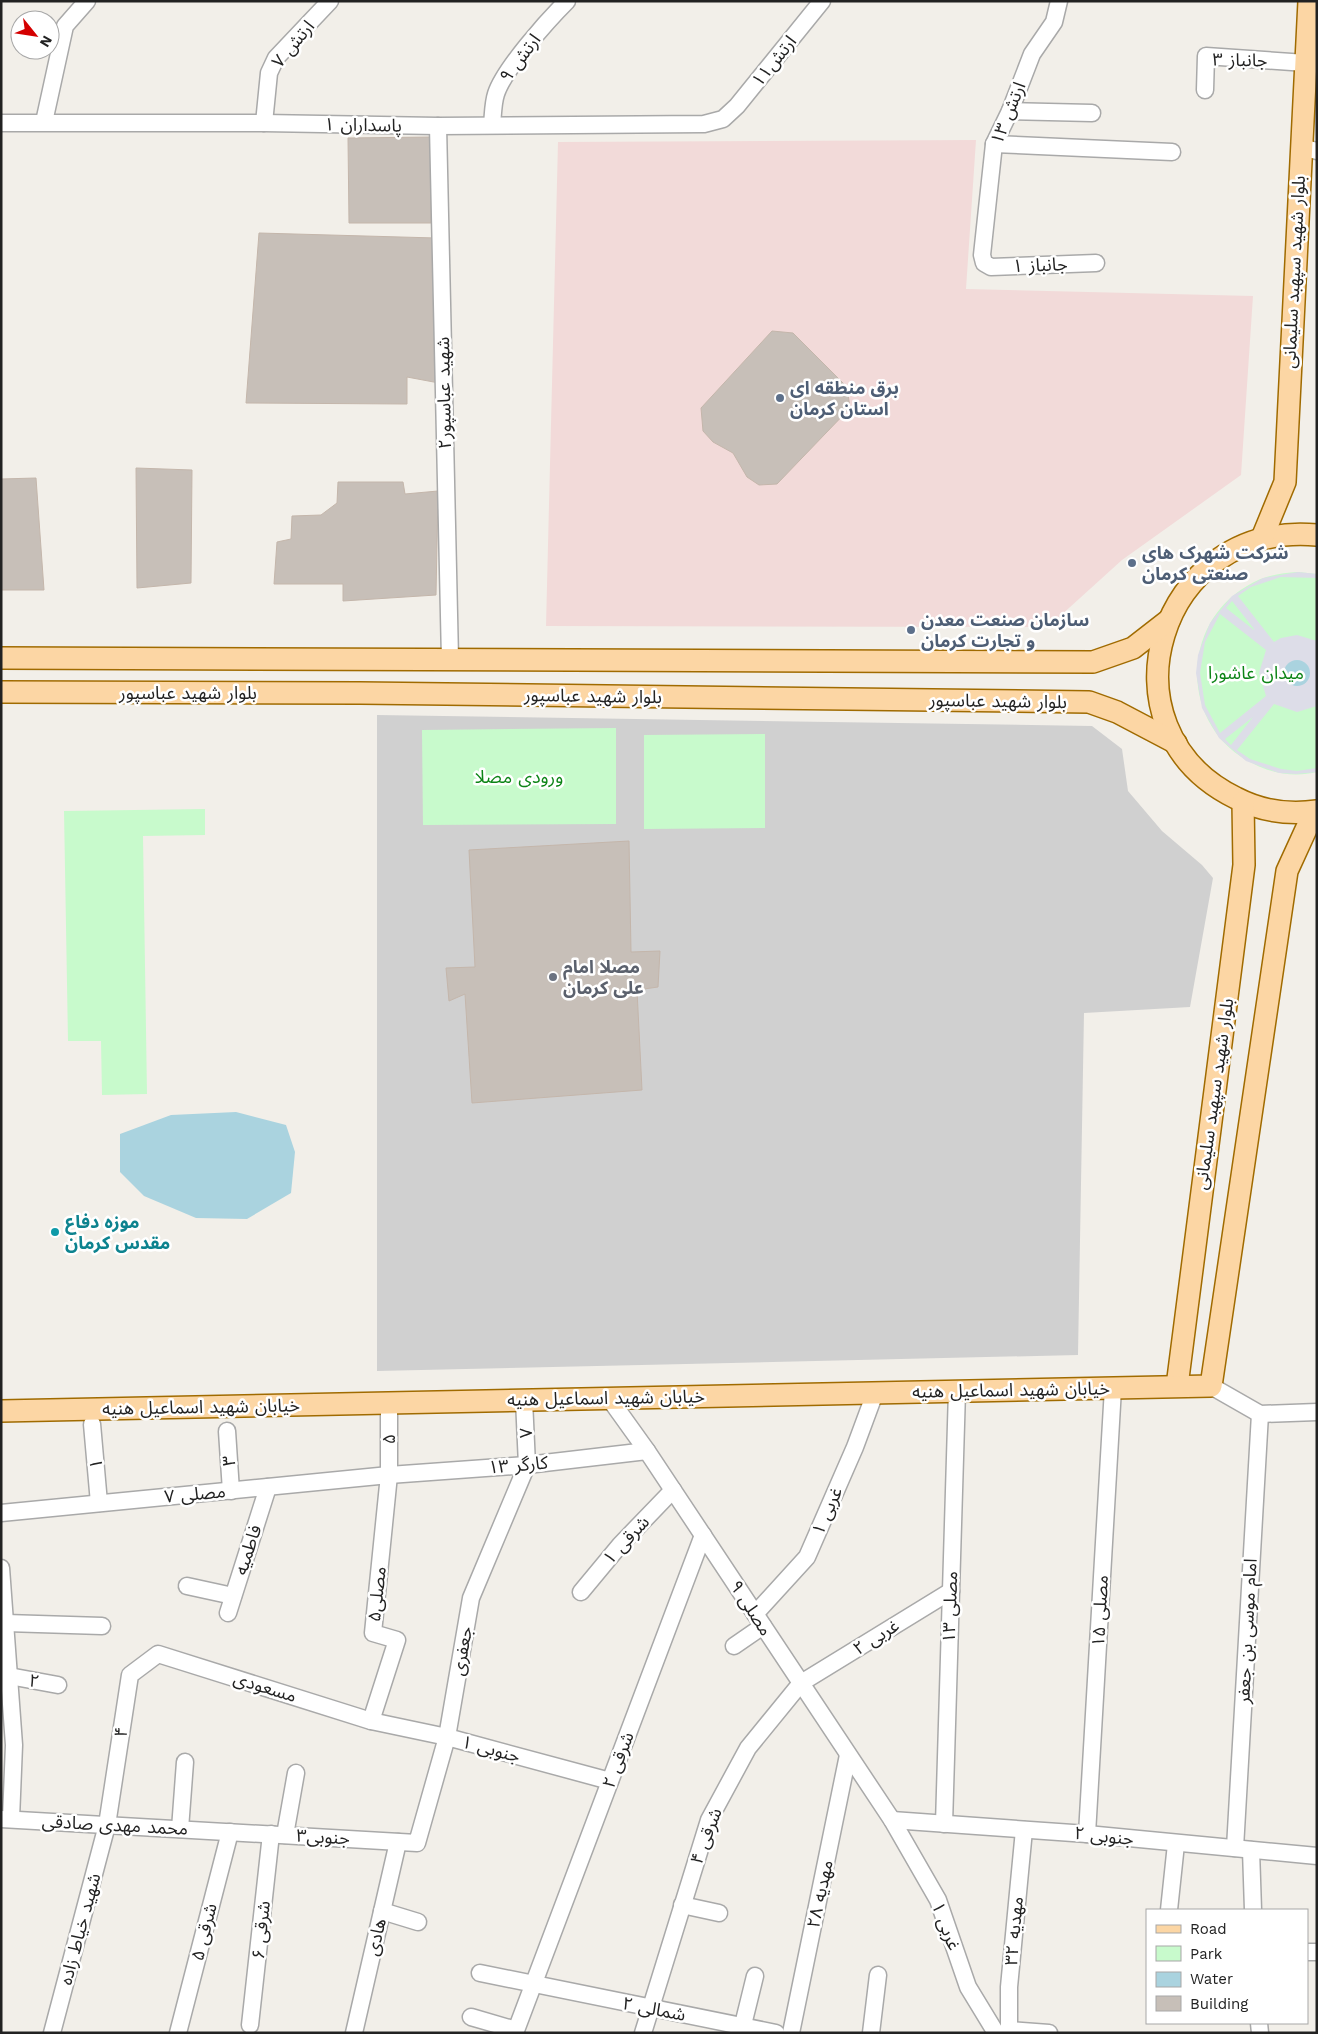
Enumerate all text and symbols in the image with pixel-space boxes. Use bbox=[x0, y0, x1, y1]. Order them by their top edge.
north arrow bbox=[10, 10, 60, 60]
street label: ارتش ۷ bbox=[267, 16, 319, 72]
street label: ارتش ۹ bbox=[495, 29, 545, 87]
street label: ارتش۱۱ bbox=[747, 31, 801, 91]
text: N bbox=[37, 33, 56, 50]
street label: جانباز ۳ bbox=[1212, 49, 1268, 71]
street label: ارتش ۱۳ bbox=[986, 79, 1030, 147]
street label: پاسداران ۱ bbox=[324, 113, 402, 137]
street label: بلوار شهید سپهبد سلیمانی bbox=[1278, 175, 1310, 369]
street label: جانباز ۱ bbox=[1012, 253, 1068, 277]
street label: شهید عباسپور۲ bbox=[432, 337, 456, 449]
place label: برق منطقه ای استان کرمان bbox=[790, 377, 899, 420]
marker: برق منطقه ای استان کرمان bbox=[774, 392, 786, 404]
place label: شرکت شهرک های صنعتی کرمان bbox=[1142, 542, 1289, 585]
marker: شرکت شهرک های صنعتی کرمان bbox=[1126, 557, 1138, 569]
place label: سازمان صنعت معدن و تجارت کرمان bbox=[921, 609, 1089, 652]
marker: سازمان صنعت معدن و تجارت کرمان bbox=[905, 624, 917, 636]
park label: میدان عاشورا bbox=[1208, 662, 1304, 684]
street label: بلوار شهید عباسپور bbox=[118, 682, 257, 704]
street label: بلوار شهید عباسپور bbox=[523, 684, 662, 708]
street label: بلوار شهید عباسپور bbox=[928, 689, 1067, 713]
park label: ورودی مصلا bbox=[475, 766, 563, 788]
place label: مصلا امام علی کرمان bbox=[563, 956, 644, 999]
marker: مصلا امام علی کرمان bbox=[547, 971, 559, 983]
street label: بلوار شهید سپهبد سلیمانی bbox=[1190, 997, 1238, 1191]
place label: موزه دفاع مقدس کرمان bbox=[65, 1211, 170, 1254]
marker: موزه دفاع مقدس کرمان bbox=[49, 1226, 61, 1238]
street label: خیابان شهید اسماعیل هنیه bbox=[912, 1377, 1110, 1403]
street label: خیابان شهید اسماعیل هنیه bbox=[507, 1385, 705, 1411]
street label: خیابان شهید اسماعیل هنیه bbox=[102, 1394, 300, 1420]
street label: ۷ bbox=[515, 1428, 536, 1439]
street label: ۵ bbox=[378, 1434, 399, 1444]
street label: کارگر ۱۳ bbox=[487, 1451, 549, 1479]
street label: ۳ bbox=[218, 1455, 239, 1467]
street label: ۱ bbox=[85, 1458, 106, 1470]
street label: مصلی ۷ bbox=[163, 1480, 227, 1508]
street label: ۱ غربی bbox=[807, 1484, 847, 1538]
street label: ۱ شرقی bbox=[598, 1511, 654, 1569]
street label: فاطمیه bbox=[230, 1522, 265, 1578]
street label: امام موسی بن جعفر bbox=[1232, 1558, 1265, 1705]
street label: مصلی۵ bbox=[363, 1565, 391, 1623]
street label: مصلی ۱۳ bbox=[938, 1571, 962, 1643]
street label: مصلی ۱۵ bbox=[1087, 1575, 1113, 1647]
street label: مصلی ۹ bbox=[725, 1576, 777, 1640]
street label: ۲ غربی bbox=[849, 1614, 903, 1660]
street label: جعفری bbox=[447, 1625, 477, 1677]
street label: مسعودی bbox=[231, 1667, 299, 1707]
street label: ۲ bbox=[27, 1669, 41, 1692]
street label: ۴ bbox=[109, 1725, 132, 1738]
street label: ۲ شرقی bbox=[597, 1729, 639, 1791]
street label: ۱ جنوبی bbox=[459, 1731, 523, 1767]
street label: ۴ شرقی bbox=[685, 1805, 727, 1867]
street label: محمد مهدی صادقی bbox=[41, 1810, 189, 1840]
street label: جنوبی ۲ bbox=[1073, 1822, 1135, 1850]
street label: جنوبی۳ bbox=[296, 1825, 350, 1849]
street label: مهدیه ۲۸ bbox=[802, 1858, 837, 1930]
street label: شهید خیاط زاده bbox=[55, 1871, 105, 1987]
street label: مهدیه ۳۲ bbox=[1000, 1896, 1027, 1966]
street label: ۱ غربی bbox=[927, 1899, 965, 1953]
street label: ۶ شرقی bbox=[247, 1900, 275, 1960]
street label: ۵ شرقی bbox=[186, 1901, 222, 1963]
legend bbox=[1146, 1909, 1308, 2024]
street label: هادی bbox=[361, 1916, 391, 1958]
text: Road bbox=[1190, 1920, 1227, 1938]
text: Park bbox=[1190, 1945, 1223, 1963]
text: Water bbox=[1190, 1970, 1233, 1988]
street label: ۲ شمالی bbox=[620, 1992, 688, 2026]
text: Building bbox=[1190, 1995, 1248, 2013]

